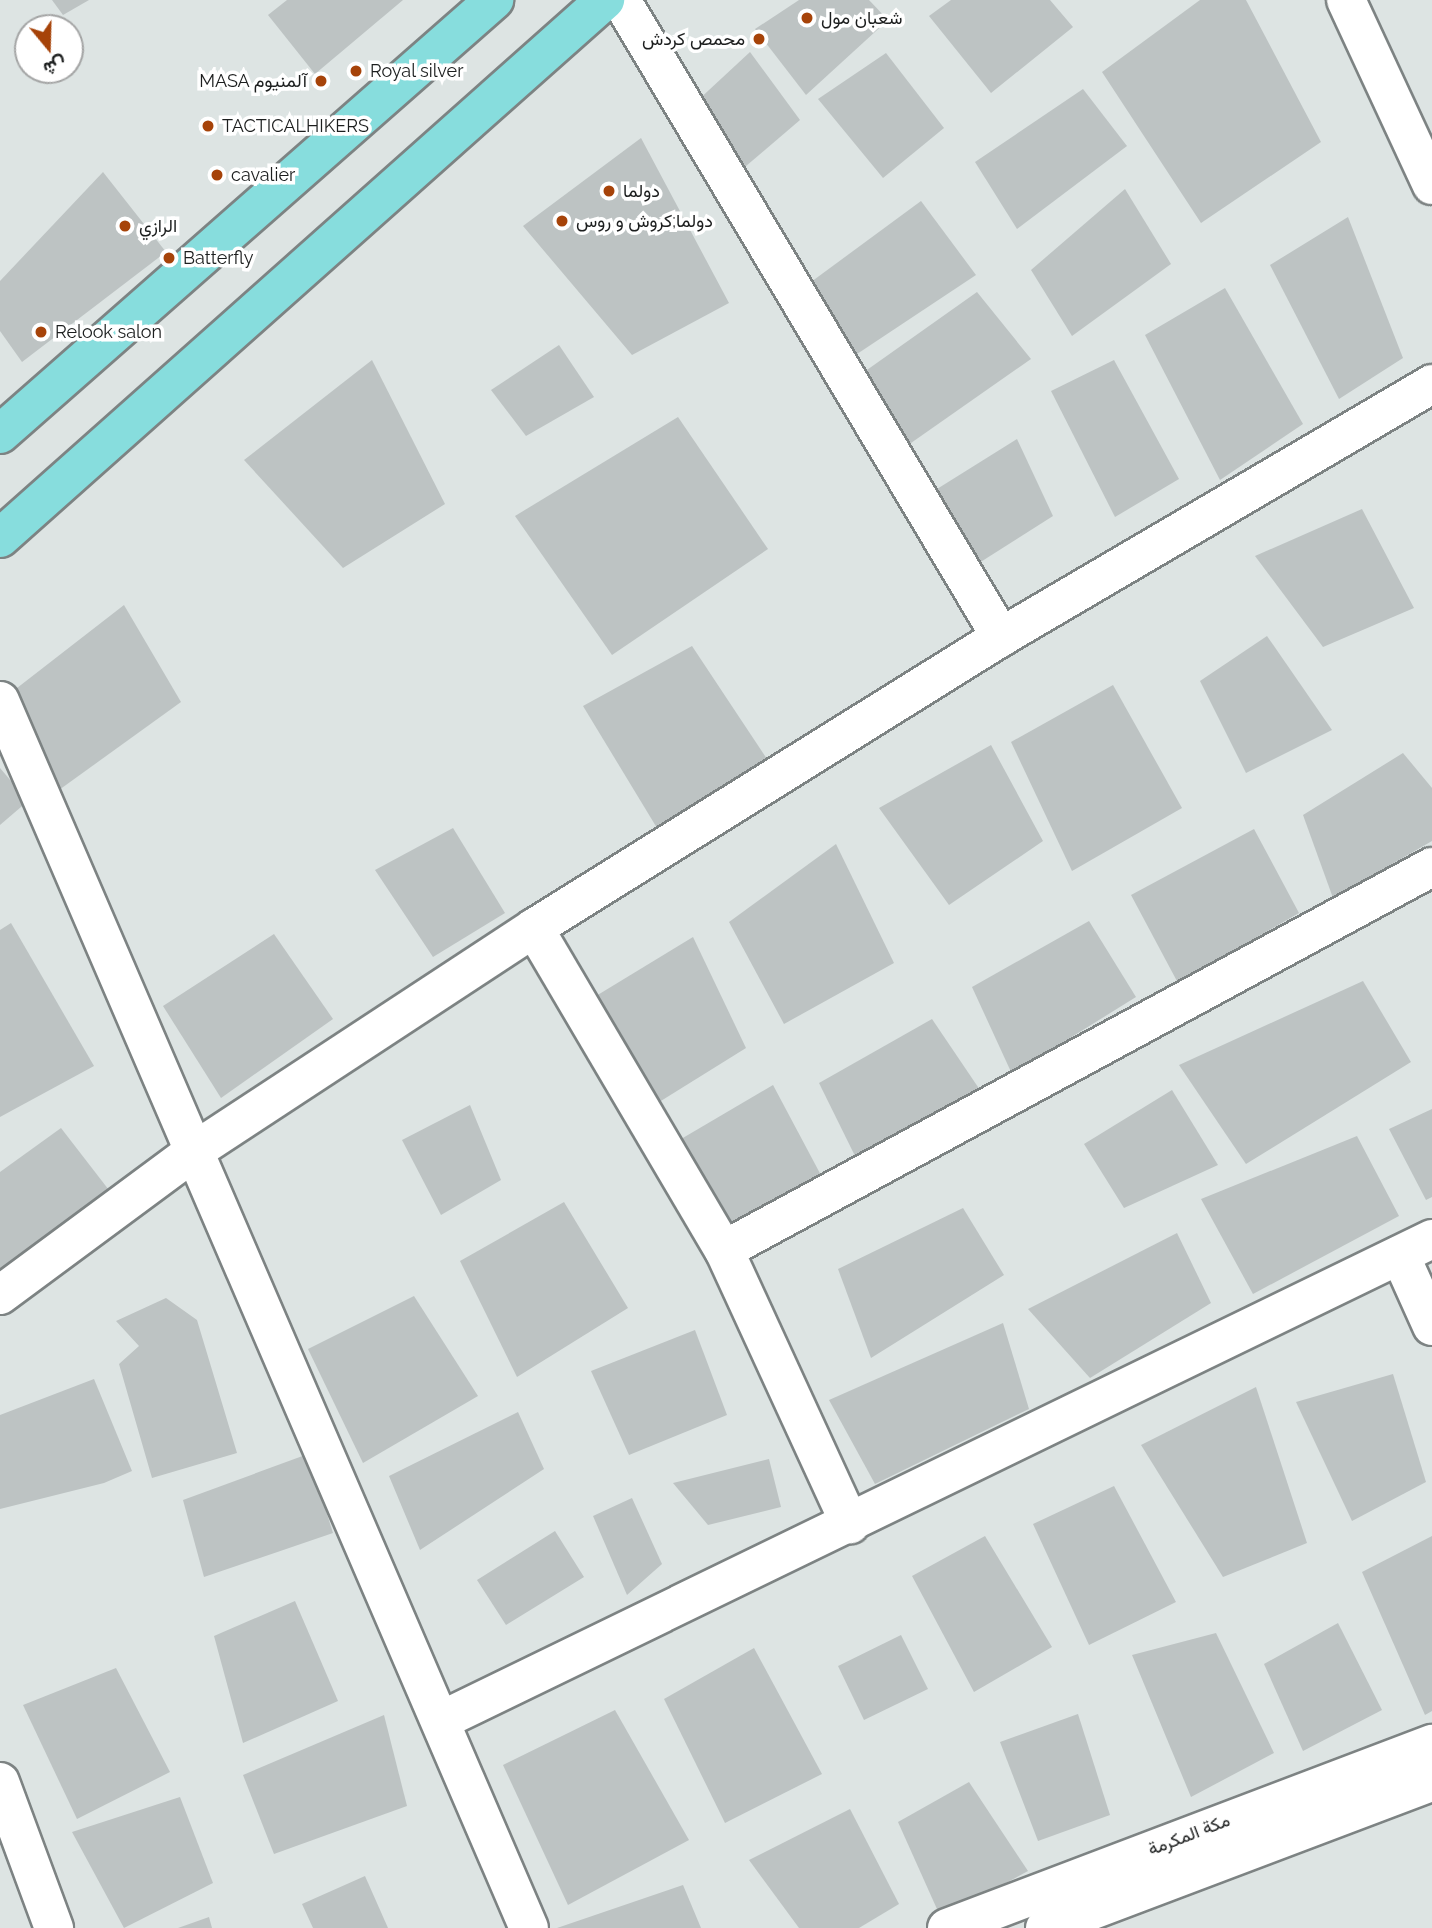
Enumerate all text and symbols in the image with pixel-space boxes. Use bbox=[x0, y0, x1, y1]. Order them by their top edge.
place label: شعبان مول bbox=[821, 7, 902, 29]
marker: شعبان مول bbox=[799, 10, 815, 26]
north arrow bbox=[14, 14, 84, 84]
place label: محمص كردش bbox=[642, 28, 745, 50]
marker: محمص كردش bbox=[751, 31, 767, 47]
text: ش bbox=[41, 53, 70, 81]
place label: Royal silver bbox=[370, 60, 464, 82]
marker: Royal silver bbox=[348, 63, 364, 79]
place label: MASA آلمنيوم bbox=[199, 70, 307, 92]
marker: MASA آلمنيوم bbox=[313, 73, 329, 89]
place label: TACTICALHIKERS bbox=[222, 115, 369, 137]
marker: TACTICALHIKERS bbox=[200, 118, 216, 134]
place label: cavalier bbox=[231, 164, 295, 186]
marker: cavalier bbox=[209, 167, 225, 183]
place label: دولما bbox=[623, 180, 660, 202]
marker: دولما bbox=[601, 183, 617, 199]
place label: دولما;كروش و روس bbox=[576, 210, 713, 232]
marker: دولما;كروش و روس bbox=[554, 213, 570, 229]
place label: الرازي bbox=[139, 215, 177, 237]
marker: الرازي bbox=[117, 218, 133, 234]
place label: Batterfly bbox=[183, 247, 253, 269]
marker: Batterfly bbox=[161, 250, 177, 266]
place label: Relook salon bbox=[55, 321, 162, 343]
marker: Relook salon bbox=[33, 324, 49, 340]
street label: مكة المكرمة bbox=[1145, 1809, 1233, 1861]

